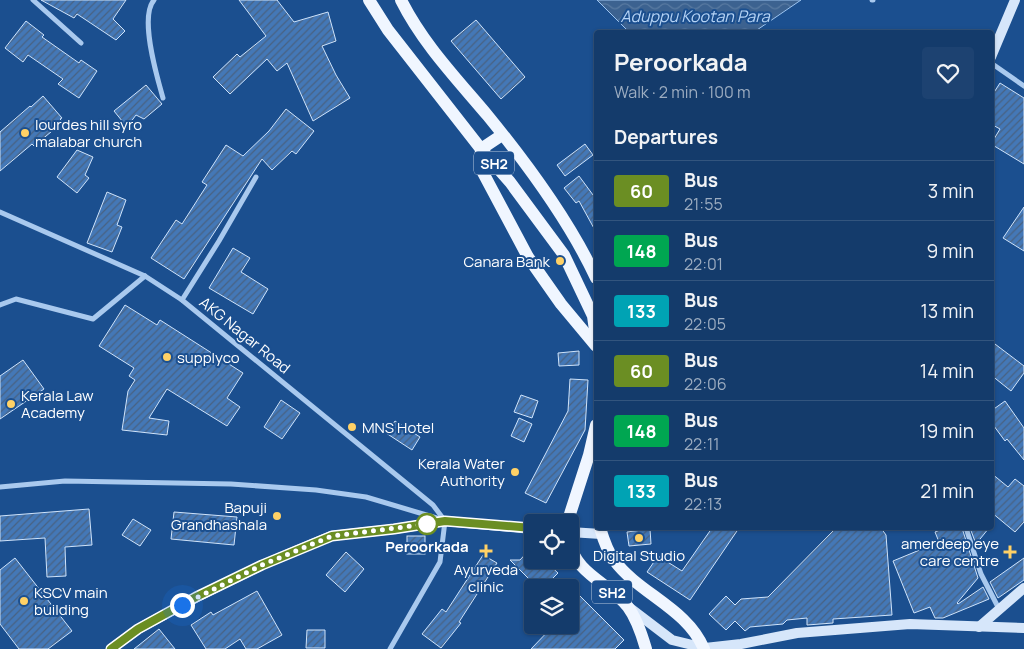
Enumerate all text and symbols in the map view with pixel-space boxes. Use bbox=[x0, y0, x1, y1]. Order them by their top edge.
water label: Aduppu Kootan Para bbox=[620, 5, 771, 27]
text: Peroorkada bbox=[614, 45, 748, 78]
button: heart bbox=[922, 47, 974, 99]
text: Walk · 2 min · 100 m bbox=[614, 81, 751, 103]
place label: lourdes hill syro malabar church bbox=[35, 114, 142, 152]
text: Departures bbox=[614, 124, 718, 150]
marker: lourdes hill syro malabar church bbox=[19, 127, 31, 139]
road number: SH2 bbox=[474, 152, 514, 174]
text: Bus bbox=[684, 167, 718, 193]
text: 3 min bbox=[928, 178, 974, 204]
text: 60 bbox=[630, 179, 653, 203]
text: 21:55 bbox=[684, 193, 723, 215]
text: Bus bbox=[684, 227, 718, 253]
text: 9 min bbox=[927, 238, 974, 264]
text: 148 bbox=[627, 239, 656, 263]
place label: Canara Bank bbox=[463, 251, 551, 272]
text: 22:01 bbox=[684, 253, 723, 275]
marker: Canara Bank bbox=[554, 255, 566, 267]
text: Bus bbox=[684, 287, 718, 313]
street label: AKG Nagar Road bbox=[195, 292, 295, 378]
text: 13 min bbox=[920, 298, 974, 324]
text: 133 bbox=[627, 299, 656, 323]
text: 22:05 bbox=[684, 313, 726, 335]
place label: supplyco bbox=[177, 347, 240, 368]
text: Bus bbox=[684, 347, 718, 373]
marker: supplyco bbox=[161, 351, 173, 363]
text: 14 min bbox=[920, 358, 974, 384]
text: 60 bbox=[630, 359, 653, 383]
text: 22:06 bbox=[684, 373, 727, 395]
place label: Kerala Law Academy bbox=[21, 385, 94, 423]
marker: Kerala Law Academy bbox=[5, 398, 17, 410]
text: Bus bbox=[684, 407, 718, 433]
place label: MNS Hotel bbox=[362, 417, 434, 438]
text: 19 min bbox=[919, 418, 974, 444]
text: 148 bbox=[627, 419, 656, 443]
marker: MNS Hotel bbox=[346, 421, 358, 433]
text: 22:11 bbox=[684, 433, 720, 455]
place label: Kerala Water Authority bbox=[418, 453, 506, 491]
marker: Kerala Water Authority bbox=[509, 466, 521, 478]
text: Bus bbox=[684, 467, 718, 493]
text: 21 min bbox=[920, 478, 974, 504]
text: 133 bbox=[627, 479, 656, 503]
text: 22:13 bbox=[684, 493, 722, 515]
place label: Bapuji Grandhashala bbox=[171, 497, 267, 535]
marker: Bapuji Grandhashala bbox=[271, 510, 283, 522]
marker: Peroorkada bbox=[416, 513, 438, 535]
map controls bbox=[524, 514, 579, 634]
button: locate bbox=[524, 514, 579, 569]
marker: Digital Studio bbox=[633, 532, 645, 544]
place label: amerdeep eye care centre bbox=[901, 533, 999, 571]
place label: Peroorkada bbox=[385, 536, 469, 557]
marker: Ayurveda clinic bbox=[479, 544, 493, 558]
place label: Digital Studio bbox=[593, 545, 685, 566]
marker: amerdeep eye care centre bbox=[1003, 545, 1017, 559]
place label: Ayurveda clinic bbox=[454, 559, 518, 597]
button: layers bbox=[524, 579, 579, 634]
road number: SH2 bbox=[592, 580, 632, 604]
place label: KSCV main building bbox=[34, 582, 108, 620]
your location bbox=[170, 593, 195, 618]
marker: KSCV main building bbox=[18, 595, 30, 607]

